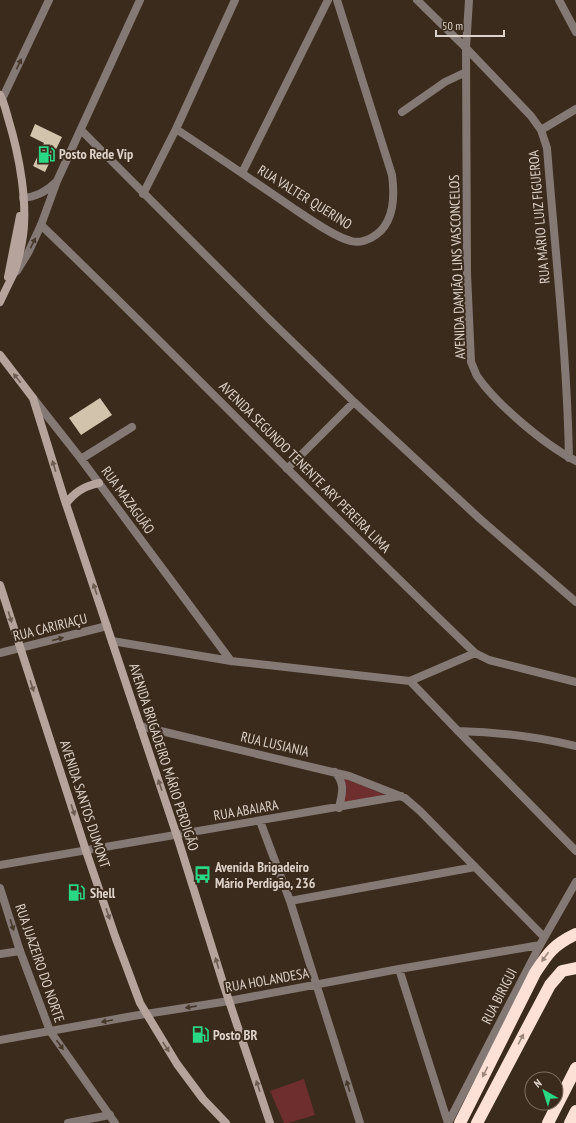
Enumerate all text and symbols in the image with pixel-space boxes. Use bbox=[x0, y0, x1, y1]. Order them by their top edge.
scale bar bbox=[436, 12, 504, 38]
text: 50 m bbox=[442, 18, 463, 33]
one-way arrow bbox=[16, 58, 22, 70]
fuel station icon: Posto Rede Vip bbox=[36, 144, 56, 164]
place label: Posto Rede Vip bbox=[59, 145, 133, 163]
street label: RUA MÁRIO LUIZ FIGUEROA bbox=[524, 149, 554, 285]
street label: RUA VALTER QUERINO bbox=[254, 161, 356, 233]
street label: AVENIDA DAMIÃO LINS VASCONCELOS bbox=[445, 174, 469, 360]
one-way arrow bbox=[30, 237, 36, 249]
one-way arrow bbox=[13, 372, 21, 383]
street label: AVENIDA SEGUNDO TENENTE ARY PEREIRA LIMA bbox=[215, 377, 395, 557]
one-way arrow bbox=[51, 460, 57, 472]
street label: RUA MAZAGUÃO bbox=[98, 463, 159, 537]
one-way arrow bbox=[91, 583, 97, 595]
street label: RUA CARIRIAÇU bbox=[11, 609, 89, 645]
one-way arrow bbox=[7, 611, 13, 623]
one-way arrow bbox=[52, 636, 64, 642]
street label: AVENIDA BRIGADEIRO MÁRIO PERDIGÃO bbox=[125, 661, 203, 853]
one-way arrow bbox=[29, 680, 35, 692]
street label: RUA LUSIANIA bbox=[239, 727, 311, 761]
street label: AVENIDA SANTOS DUMONT bbox=[56, 738, 114, 871]
one-way arrow bbox=[157, 779, 163, 791]
street label: RUA ABAIARA bbox=[212, 795, 280, 825]
one-way arrow bbox=[70, 804, 76, 816]
place label: Avenida Brigadeiro Mário Perdigão, 236 bbox=[214, 858, 316, 892]
bus stop icon: Avenida Brigadeiro Mário Perdigão, 236 bbox=[192, 865, 212, 885]
fuel station icon: Shell bbox=[67, 883, 87, 903]
place label: Shell bbox=[90, 884, 116, 902]
street label: RUA JUAZEIRO DO NORTE bbox=[11, 901, 69, 1025]
one-way arrow bbox=[105, 909, 111, 921]
one-way arrow bbox=[9, 919, 15, 931]
one-way arrow bbox=[541, 952, 549, 963]
one-way arrow bbox=[214, 956, 220, 968]
street label: RUA HOLANDESA bbox=[224, 964, 310, 996]
street label: RUA BIRIGUI bbox=[477, 965, 521, 1027]
one-way arrow bbox=[185, 1004, 197, 1010]
one-way arrow bbox=[101, 1018, 113, 1024]
fuel station icon: Posto BR bbox=[190, 1025, 210, 1045]
place label: Posto BR bbox=[213, 1026, 257, 1044]
one-way arrow bbox=[518, 1033, 525, 1045]
one-way arrow bbox=[56, 1040, 64, 1051]
one-way arrow bbox=[163, 1041, 170, 1053]
one-way arrow bbox=[482, 1067, 488, 1078]
north arrow bbox=[524, 1071, 564, 1111]
text: N bbox=[531, 1076, 544, 1091]
one-way arrow bbox=[255, 1080, 261, 1092]
one-way arrow bbox=[345, 1080, 351, 1092]

